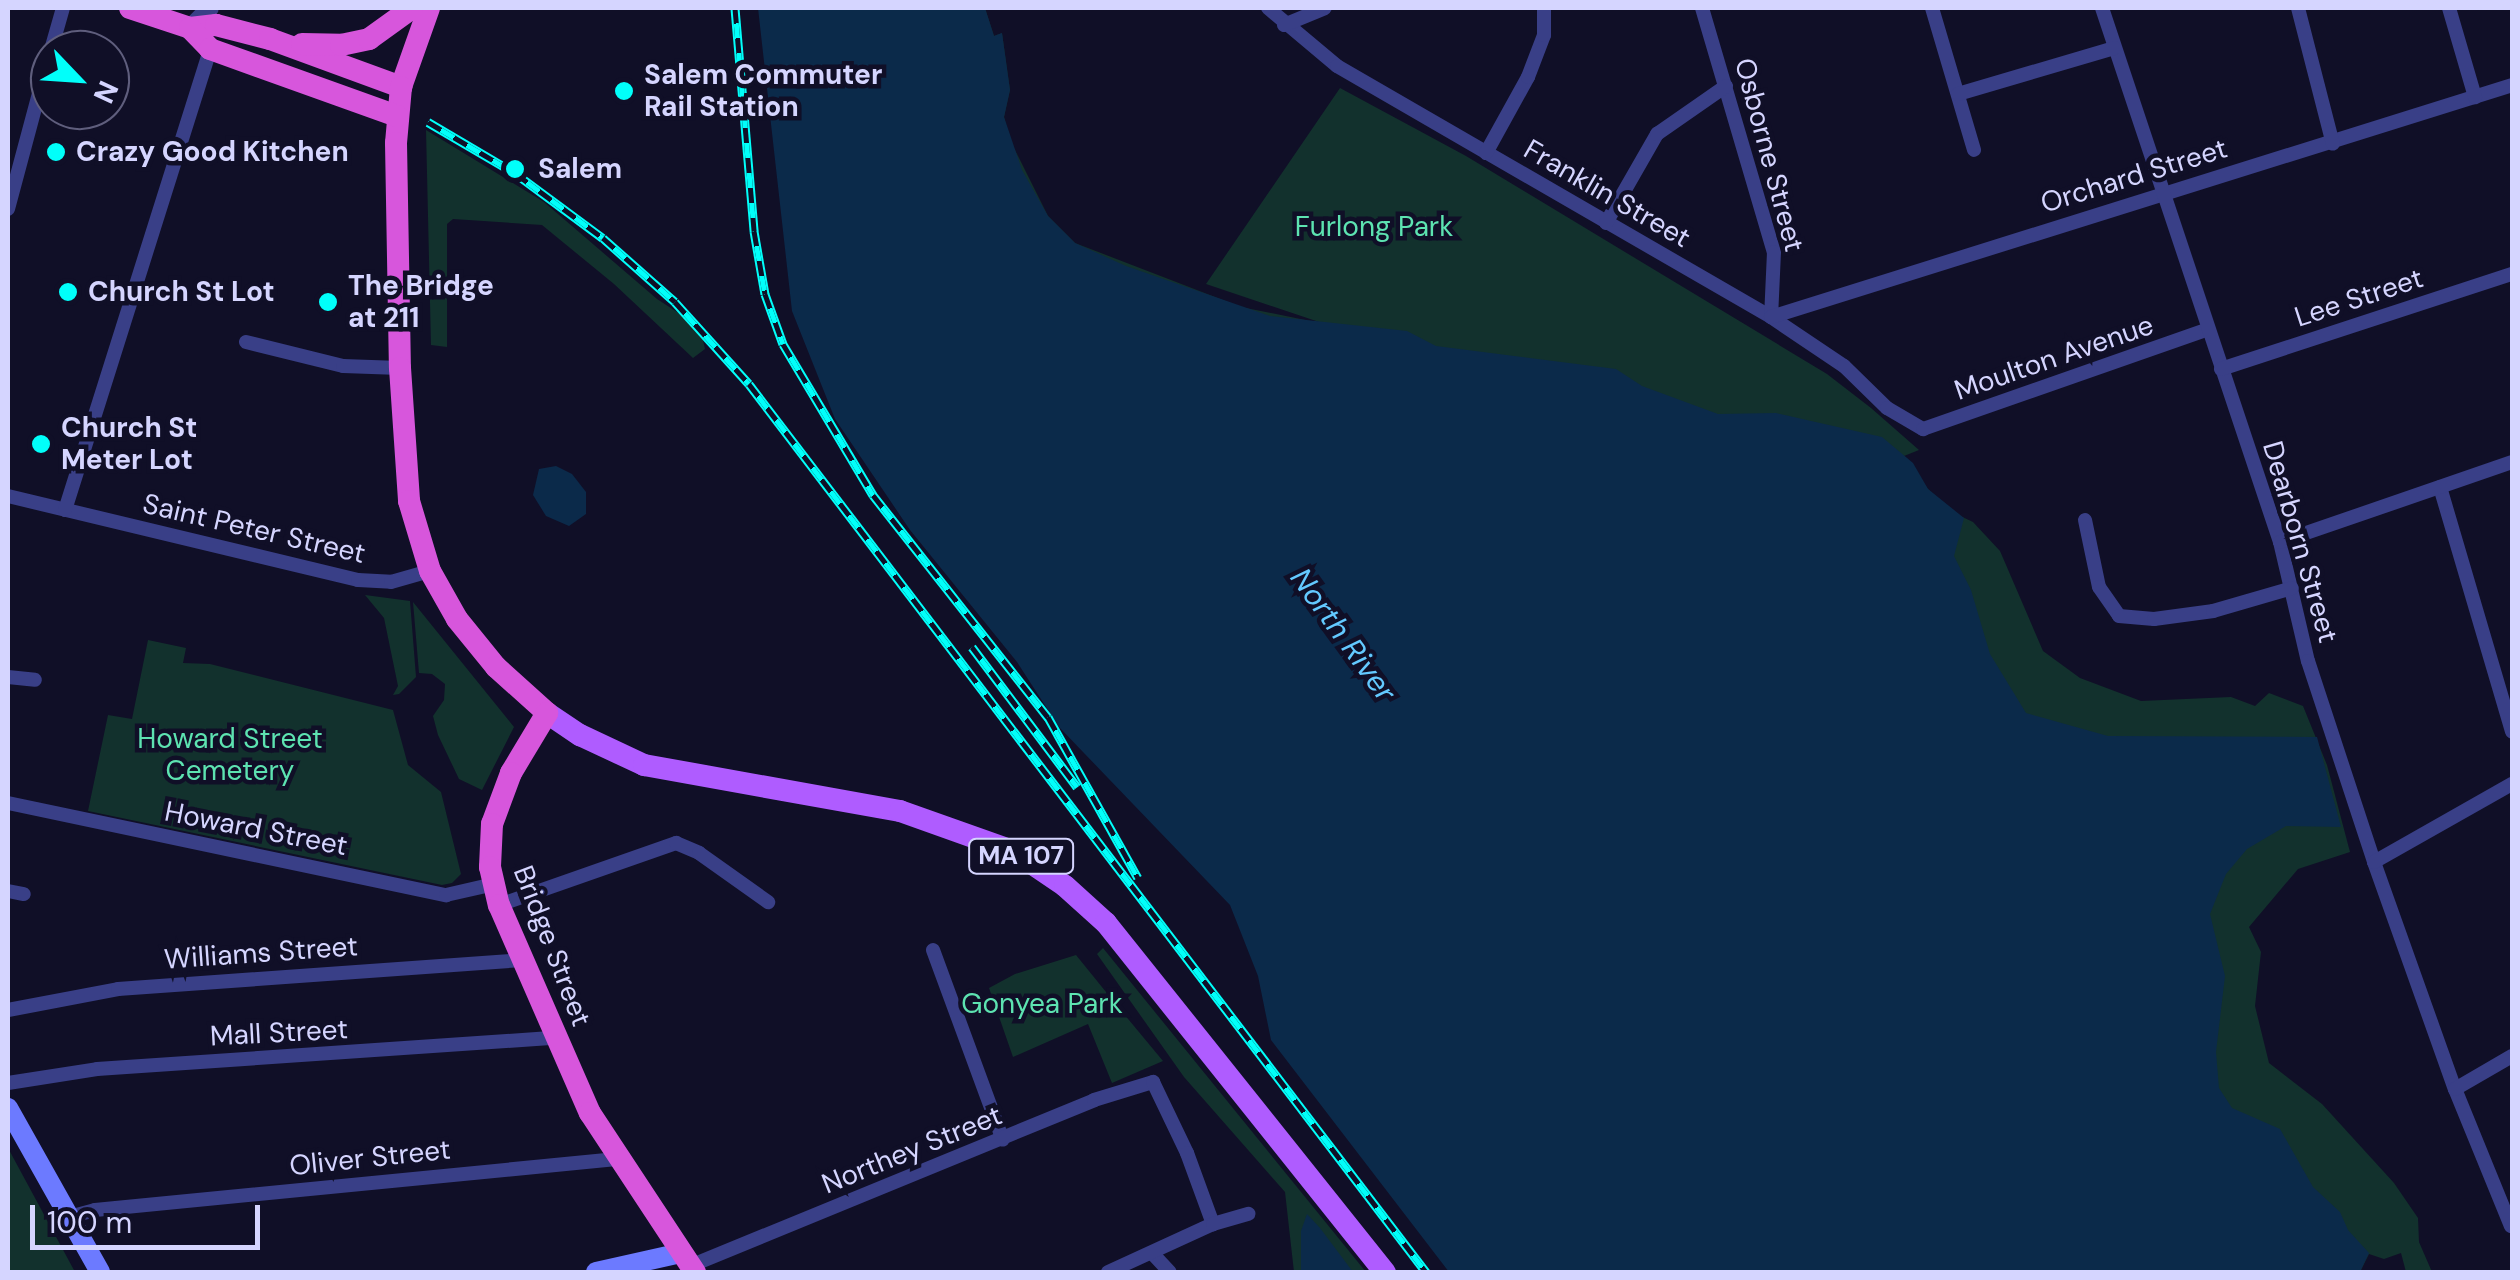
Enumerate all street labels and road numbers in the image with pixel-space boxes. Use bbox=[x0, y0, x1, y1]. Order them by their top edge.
street label: Osborne Street bbox=[1727, 55, 1811, 255]
street label: Orchard Street bbox=[2037, 132, 2231, 220]
street label: Franklin Street bbox=[1518, 133, 1696, 255]
street label: Lee Street bbox=[2291, 262, 2427, 334]
street label: Moulton Avenue bbox=[1950, 308, 2158, 408]
street label: Dearborn Street bbox=[2255, 437, 2345, 647]
street label: Saint Peter Street bbox=[140, 487, 368, 571]
street label: Howard Street bbox=[162, 795, 350, 863]
road number: MA 107 bbox=[966, 836, 1076, 876]
street label: Bridge Street bbox=[506, 861, 598, 1031]
street label: Williams Street bbox=[163, 929, 359, 977]
street label: Mall Street bbox=[209, 1013, 349, 1053]
street label: Northey Street bbox=[817, 1099, 1007, 1201]
street label: Oliver Street bbox=[288, 1133, 452, 1183]

